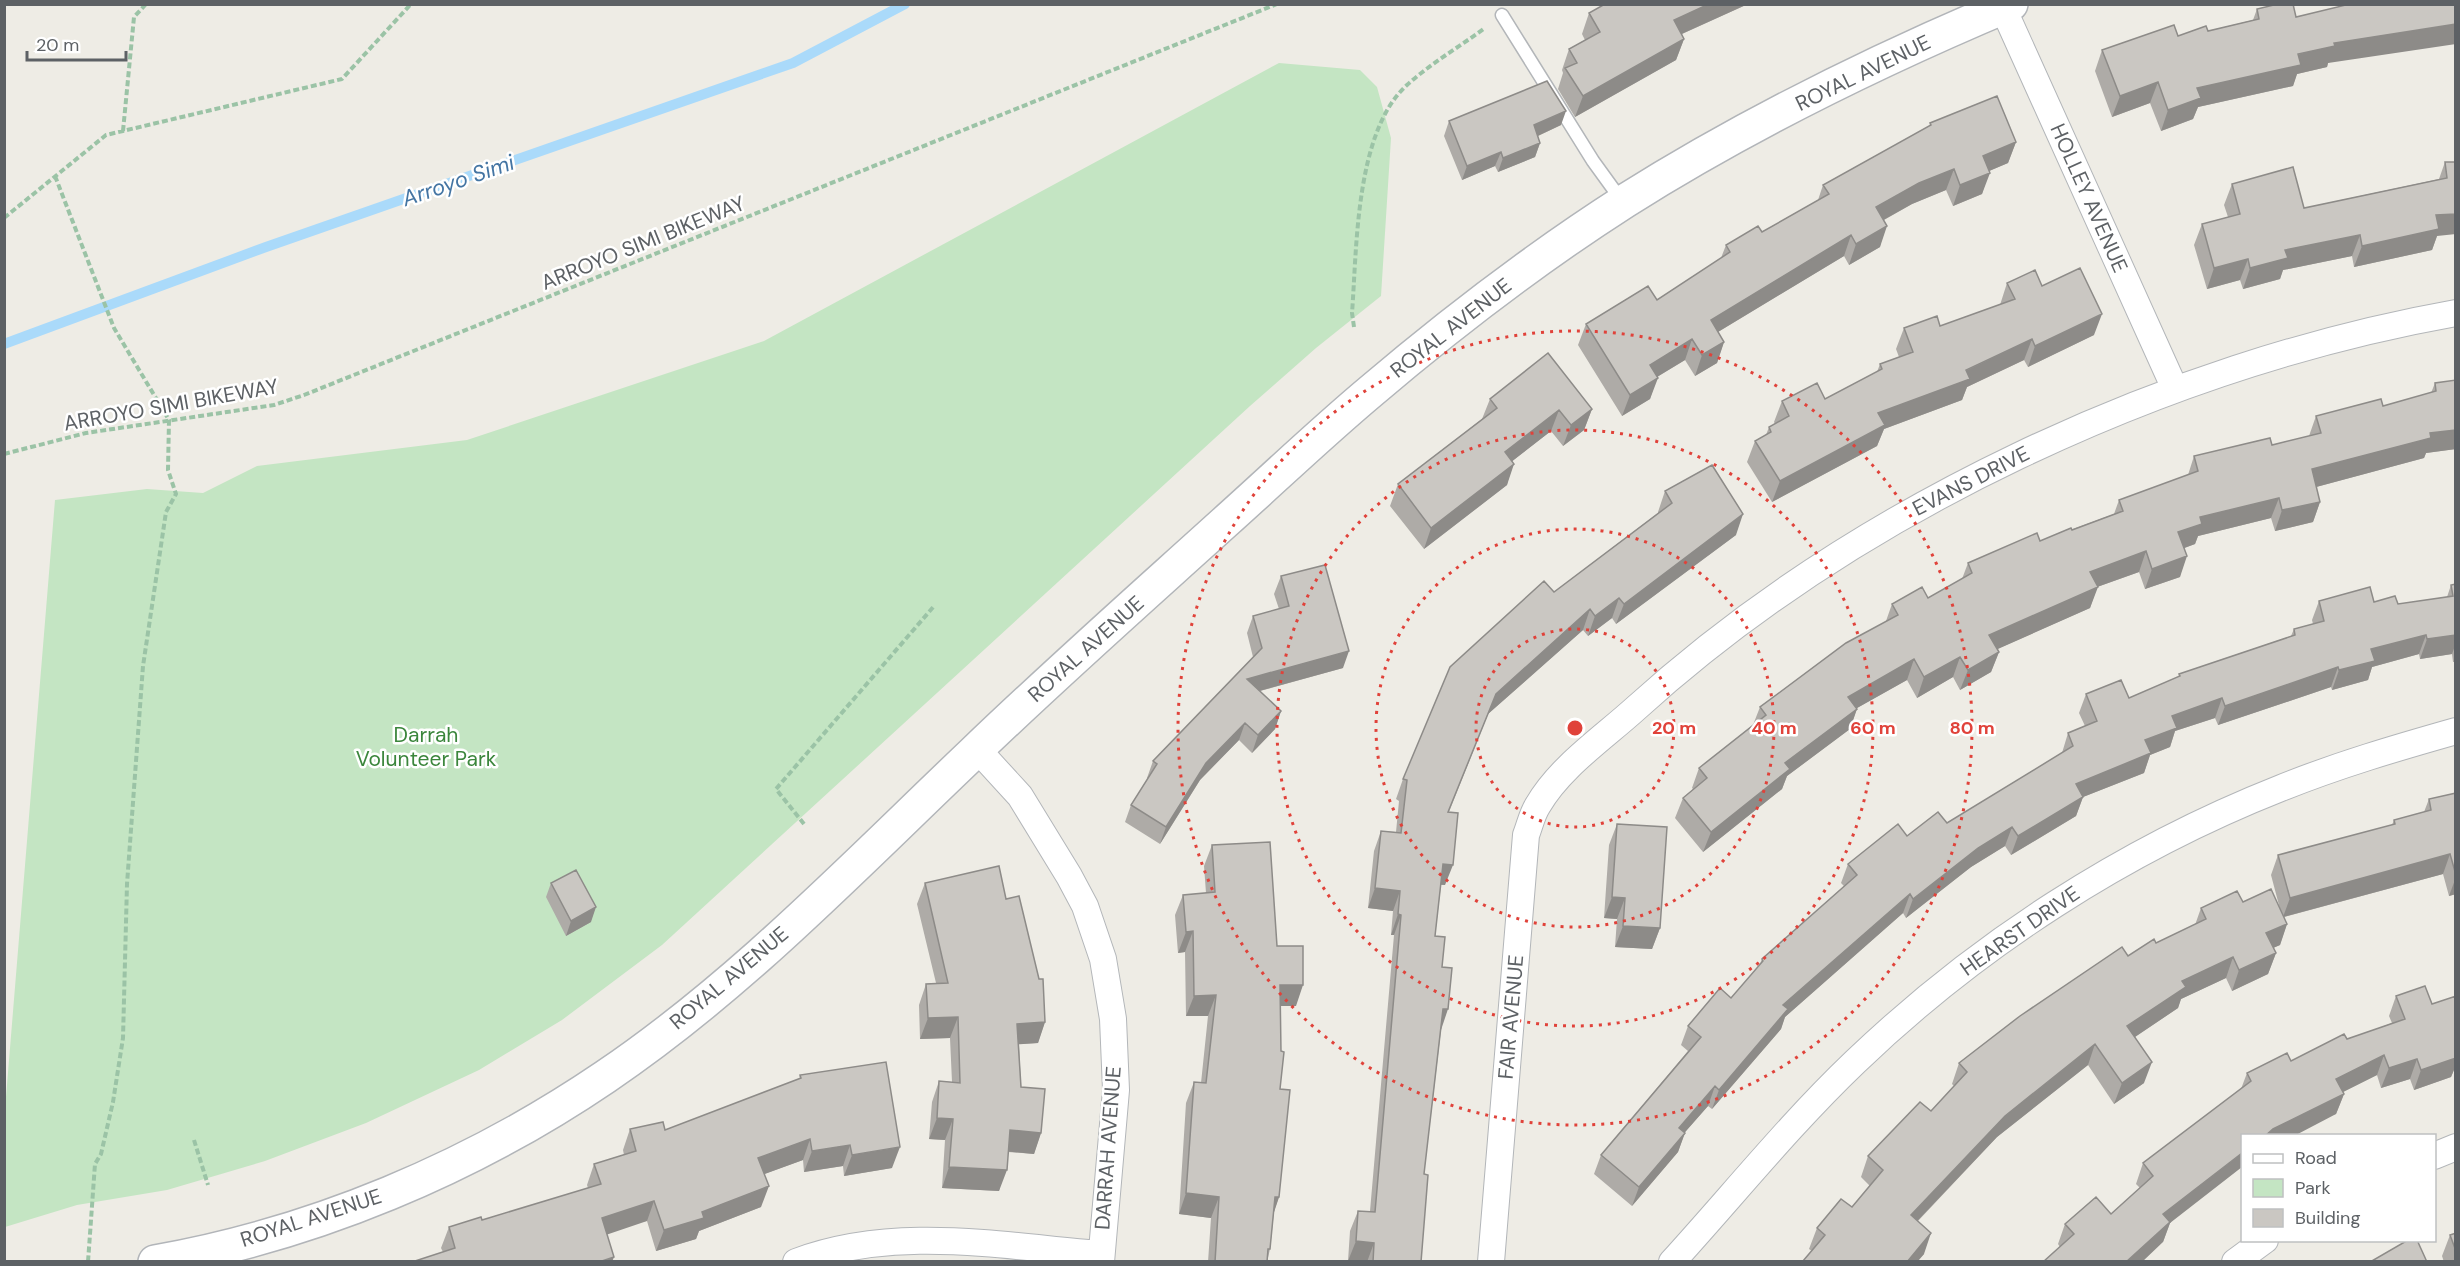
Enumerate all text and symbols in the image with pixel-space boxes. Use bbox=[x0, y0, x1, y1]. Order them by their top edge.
scale bar bbox=[27, 24, 126, 62]
street label: ROYAL AVENUE bbox=[1791, 28, 1935, 118]
text: 20 m bbox=[36, 33, 79, 57]
street label: HOLLEY AVENUE bbox=[2044, 119, 2134, 277]
water label: Arroyo Simi bbox=[397, 148, 519, 214]
street label: ARROYO SIMI BIKEWAY bbox=[537, 189, 749, 297]
street label: ROYAL AVENUE bbox=[1384, 272, 1518, 384]
street label: ARROYO SIMI BIKEWAY bbox=[61, 372, 281, 438]
street label: EVANS DRIVE bbox=[1908, 440, 2034, 522]
street label: ROYAL AVENUE bbox=[1022, 589, 1150, 709]
text: 20 m bbox=[1652, 716, 1696, 740]
text: 40 m bbox=[1751, 716, 1797, 740]
text: 60 m bbox=[1850, 716, 1896, 740]
text: 80 m bbox=[1949, 716, 1995, 740]
centre of rings bbox=[1565, 718, 1585, 738]
park label: Darrah Volunteer Park bbox=[356, 721, 497, 773]
street label: HEARST DRIVE bbox=[1955, 880, 2085, 982]
street label: ROYAL AVENUE bbox=[664, 920, 794, 1036]
street label: FAIR AVENUE bbox=[1492, 954, 1530, 1080]
street label: DARRAH AVENUE bbox=[1088, 1065, 1128, 1231]
legend bbox=[2241, 1134, 2436, 1242]
text: Road bbox=[2295, 1146, 2337, 1170]
text: Park bbox=[2295, 1176, 2331, 1200]
street label: ROYAL AVENUE bbox=[237, 1182, 385, 1254]
text: Building bbox=[2295, 1206, 2360, 1230]

